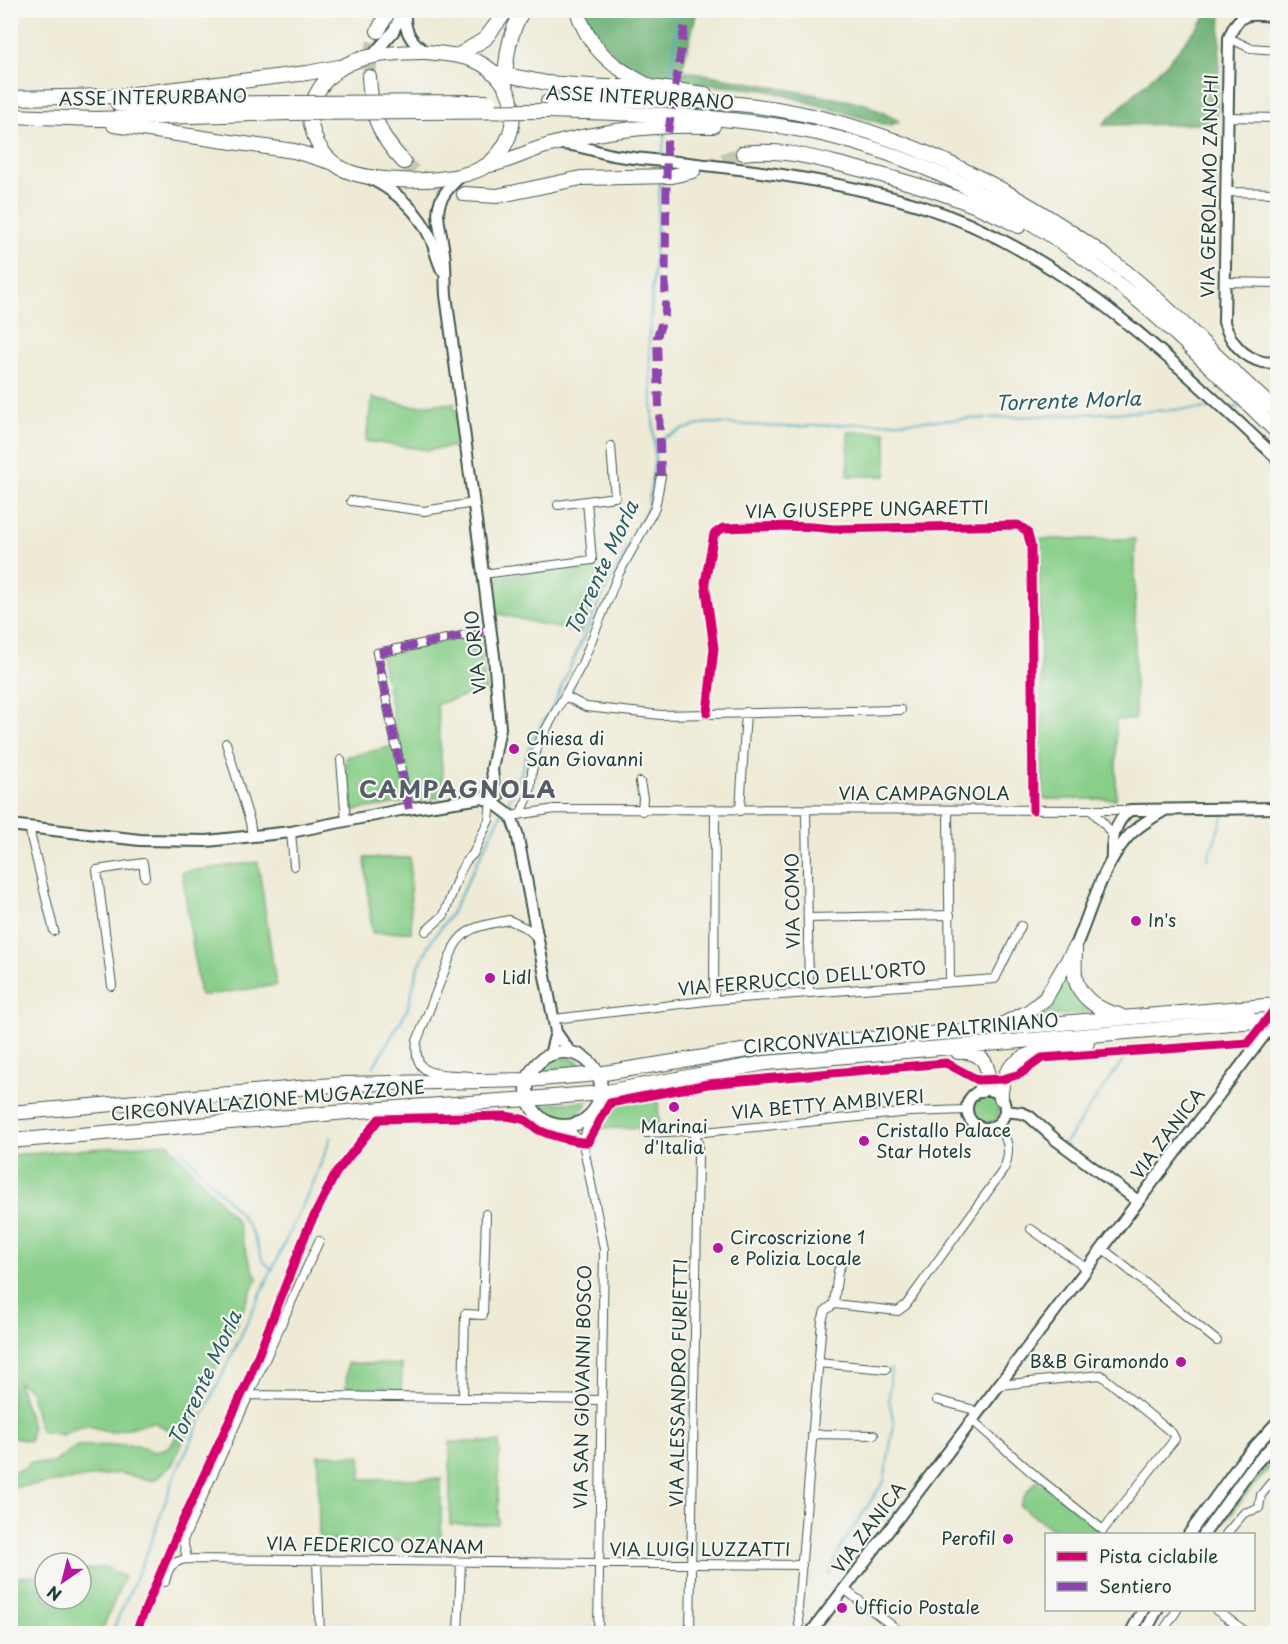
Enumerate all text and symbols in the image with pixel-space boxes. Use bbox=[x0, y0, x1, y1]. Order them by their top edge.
street label: VIA GEROLAMO ZANCHI bbox=[1193, 74, 1224, 298]
street label: ASSE INTERURBANO bbox=[545, 78, 735, 115]
street label: ASSE INTERURBANO bbox=[59, 81, 247, 112]
water label: Torrente Morla bbox=[995, 382, 1143, 418]
street label: VIA GIUSEPPE UNGARETTI bbox=[745, 493, 989, 524]
water label: Torrente Morla bbox=[557, 494, 646, 640]
street label: VIA ORIO bbox=[457, 609, 492, 695]
place label: Chiesa di San Giovanni bbox=[526, 724, 643, 772]
marker: Chiesa di San Giovanni bbox=[507, 742, 521, 756]
district label: CAMPAGNOLA bbox=[359, 770, 557, 806]
street label: VIA CAMPAGNOLA bbox=[838, 779, 1010, 806]
street label: VIA COMO bbox=[777, 853, 806, 949]
place label: In's bbox=[1148, 906, 1176, 933]
marker: In's bbox=[1129, 914, 1143, 928]
street label: VIA FERRUCCIO DELL'ORTO bbox=[677, 953, 927, 1002]
place label: Lidl bbox=[502, 963, 532, 990]
marker: Lidl bbox=[483, 971, 497, 985]
street label: CIRCONVALLAZIONE PALTRINIANO bbox=[742, 1005, 1060, 1060]
street label: CIRCONVALLAZIONE MUGAZZONE bbox=[110, 1072, 426, 1127]
street label: VIA ZANICA bbox=[1123, 1081, 1210, 1185]
street label: VIA BETTY AMBIVERI bbox=[730, 1082, 925, 1125]
marker: Marinai d'Italia bbox=[667, 1100, 681, 1114]
place label: Marinai d'Italia bbox=[640, 1112, 708, 1160]
place label: Cristallo Palace Star Hotels bbox=[876, 1116, 1011, 1164]
marker: Cristallo Palace Star Hotels bbox=[857, 1134, 871, 1148]
place label: Circoscrizione 1 e Polizia Locale bbox=[730, 1223, 865, 1271]
marker: Circoscrizione 1 e Polizia Locale bbox=[711, 1241, 725, 1255]
street label: VIA ALESSANDRO FURIETTI bbox=[662, 1258, 693, 1508]
street label: VIA SAN GIOVANNI BOSCO bbox=[566, 1265, 597, 1509]
water label: Torrente Morla bbox=[160, 1304, 249, 1450]
place label: B&B Giramondo bbox=[1030, 1347, 1169, 1374]
marker: B&B Giramondo bbox=[1174, 1355, 1188, 1369]
street label: VIA ZANICA bbox=[824, 1475, 911, 1579]
place label: Perofil bbox=[941, 1524, 996, 1551]
street label: VIA FEDERICO OZANAM bbox=[266, 1529, 484, 1560]
marker: Perofil bbox=[1001, 1532, 1015, 1546]
legend bbox=[1045, 1533, 1255, 1611]
street label: VIA LUIGI LUZZATTI bbox=[609, 1535, 791, 1562]
text: Pista ciclabile bbox=[1099, 1542, 1218, 1569]
north arrow bbox=[33, 1551, 93, 1611]
text: Sentiero bbox=[1099, 1572, 1172, 1599]
text: N bbox=[42, 1581, 66, 1608]
place label: Ufficio Postale bbox=[854, 1593, 980, 1620]
marker: Ufficio Postale bbox=[835, 1601, 849, 1615]

